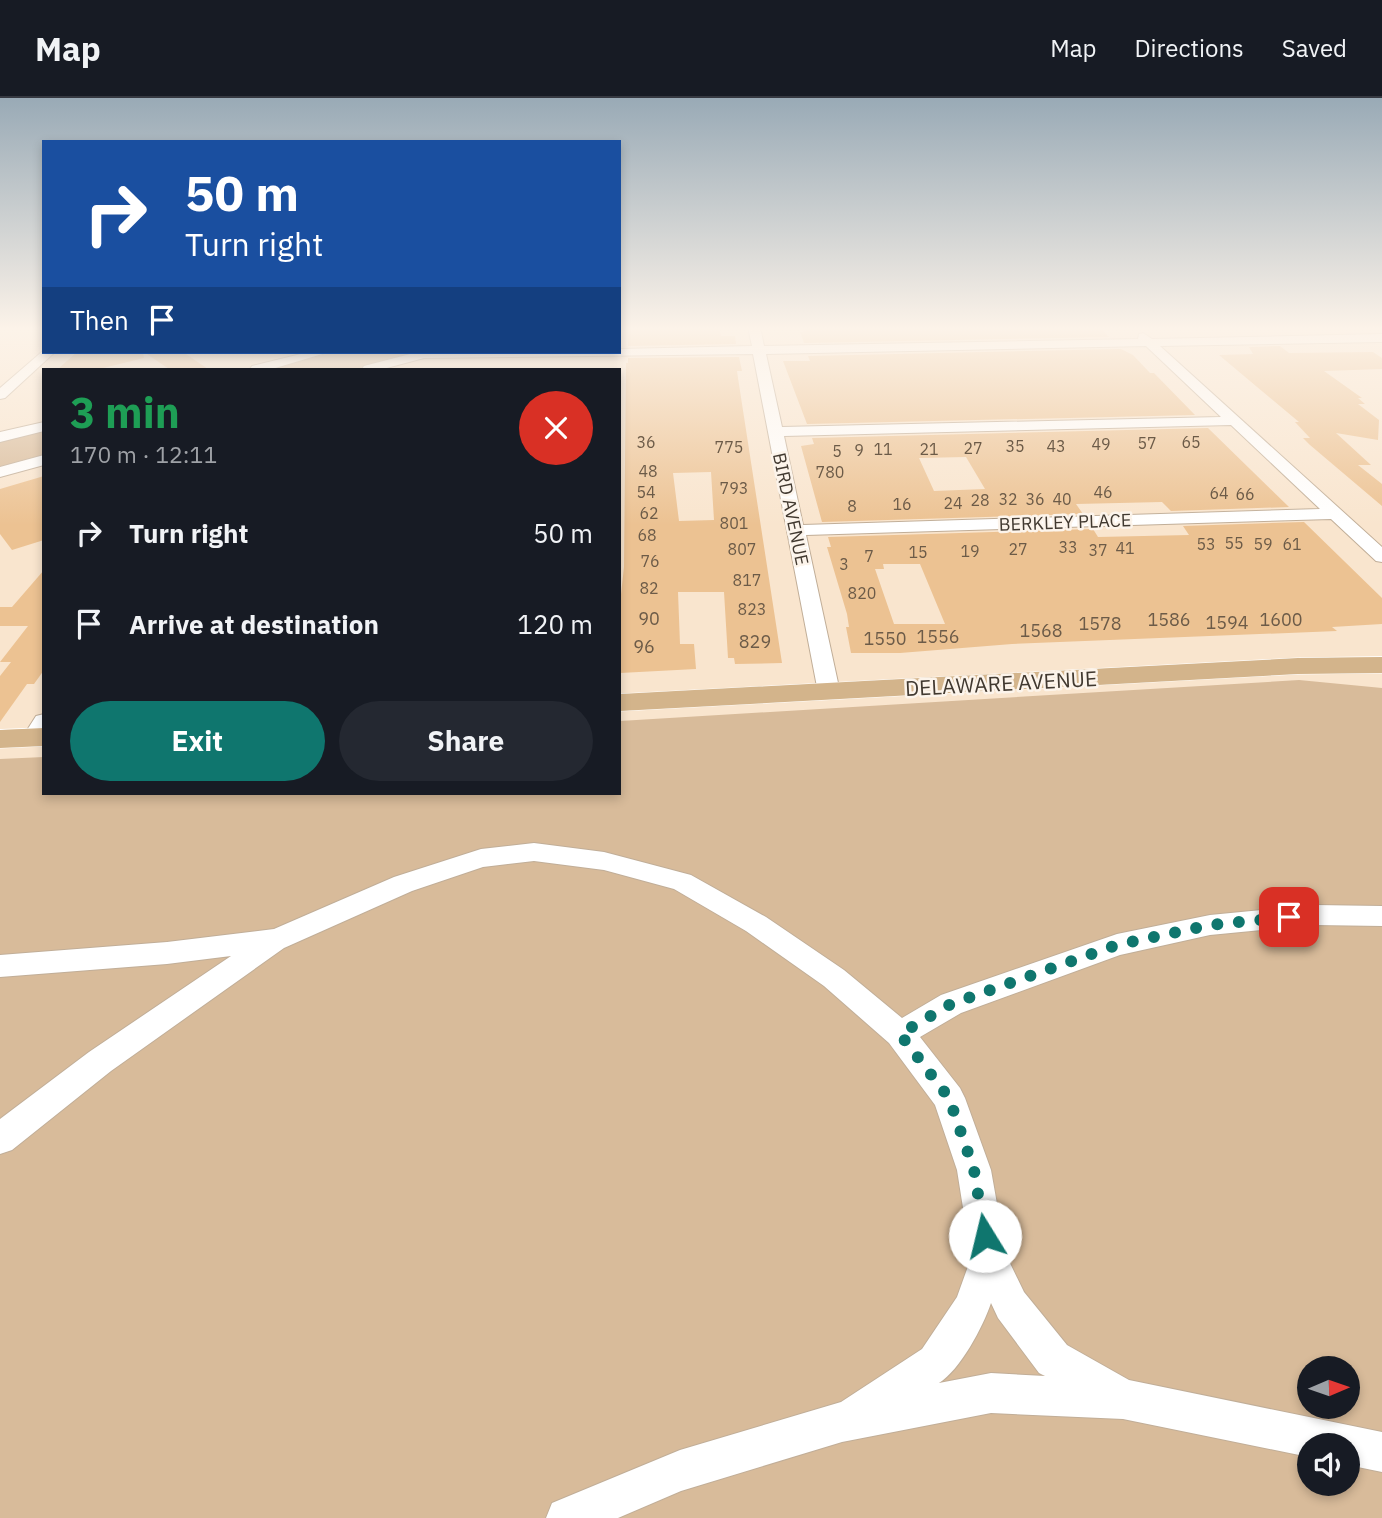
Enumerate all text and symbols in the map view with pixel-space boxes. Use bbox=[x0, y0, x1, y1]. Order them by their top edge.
text: Map bbox=[35, 27, 101, 70]
text: Map bbox=[1050, 32, 1096, 64]
text: Directions bbox=[1134, 32, 1244, 64]
text: Saved bbox=[1282, 32, 1347, 64]
text: 50 m bbox=[185, 161, 299, 224]
icon: right bbox=[70, 168, 161, 259]
text: Turn right bbox=[185, 223, 323, 265]
icon: arrive bbox=[143, 301, 181, 339]
text: Then bbox=[70, 303, 129, 337]
text: 3 min bbox=[70, 385, 180, 440]
button: close bbox=[519, 391, 593, 465]
house number: 36 bbox=[636, 432, 656, 452]
house number: 65 bbox=[1181, 432, 1201, 452]
house number: 57 bbox=[1137, 433, 1157, 453]
house number: 49 bbox=[1091, 434, 1111, 454]
house number: 35 bbox=[1005, 436, 1025, 456]
house number: 43 bbox=[1046, 436, 1066, 456]
house number: 775 bbox=[715, 437, 743, 457]
house number: 27 bbox=[963, 438, 983, 458]
text: 170 m · 12:11 bbox=[70, 439, 217, 469]
house number: 11 bbox=[873, 439, 893, 459]
house number: 21 bbox=[919, 439, 939, 459]
house number: 9 bbox=[854, 440, 864, 460]
house number: 5 bbox=[832, 441, 842, 461]
street label: BIRD AVENUE bbox=[768, 451, 814, 567]
house number: 48 bbox=[638, 461, 658, 481]
house number: 780 bbox=[816, 462, 844, 482]
house number: 793 bbox=[720, 478, 748, 498]
house number: 54 bbox=[636, 482, 656, 502]
house number: 46 bbox=[1093, 482, 1113, 502]
house number: 64 bbox=[1209, 483, 1229, 503]
house number: 66 bbox=[1235, 484, 1255, 504]
house number: 32 bbox=[998, 489, 1018, 509]
house number: 36 bbox=[1025, 489, 1045, 509]
house number: 40 bbox=[1052, 489, 1072, 509]
house number: 28 bbox=[970, 490, 990, 510]
house number: 24 bbox=[943, 493, 963, 513]
house number: 16 bbox=[892, 494, 912, 514]
house number: 8 bbox=[847, 496, 857, 516]
house number: 62 bbox=[639, 503, 659, 523]
street label: BERKLEY PLACE bbox=[998, 508, 1132, 536]
house number: 801 bbox=[720, 513, 748, 533]
icon: right bbox=[70, 514, 108, 552]
text: Turn right bbox=[129, 516, 248, 550]
text: 50 m bbox=[533, 516, 593, 550]
house number: 68 bbox=[637, 525, 657, 545]
house number: 55 bbox=[1224, 533, 1244, 553]
house number: 53 bbox=[1196, 534, 1216, 554]
house number: 59 bbox=[1253, 534, 1273, 554]
house number: 61 bbox=[1282, 534, 1302, 554]
house number: 33 bbox=[1058, 537, 1078, 557]
house number: 41 bbox=[1115, 538, 1135, 558]
house number: 807 bbox=[728, 539, 756, 559]
house number: 27 bbox=[1008, 539, 1028, 559]
house number: 37 bbox=[1088, 540, 1108, 560]
house number: 19 bbox=[960, 541, 980, 561]
house number: 15 bbox=[908, 542, 928, 562]
house number: 7 bbox=[864, 546, 874, 566]
house number: 76 bbox=[640, 551, 660, 571]
house number: 3 bbox=[839, 554, 849, 574]
house number: 817 bbox=[733, 570, 761, 590]
house number: 82 bbox=[639, 578, 659, 598]
house number: 820 bbox=[848, 583, 876, 603]
house number: 823 bbox=[738, 599, 766, 619]
icon: arrive bbox=[70, 605, 108, 643]
text: Arrive at destination bbox=[129, 607, 379, 641]
text: 120 m bbox=[517, 607, 593, 641]
house number: 90 bbox=[638, 607, 660, 630]
house number: 1586 bbox=[1147, 608, 1191, 631]
house number: 1600 bbox=[1259, 608, 1303, 631]
house number: 1594 bbox=[1205, 611, 1249, 634]
house number: 1578 bbox=[1078, 612, 1122, 635]
house number: 1568 bbox=[1019, 619, 1063, 642]
house number: 1556 bbox=[916, 625, 960, 648]
house number: 1550 bbox=[863, 627, 907, 650]
house number: 829 bbox=[739, 630, 771, 653]
house number: 96 bbox=[633, 635, 655, 658]
street label: DELAWARE AVENUE bbox=[904, 664, 1098, 702]
button: Exit bbox=[70, 701, 325, 781]
button: Share bbox=[339, 701, 593, 781]
pin bbox=[1259, 887, 1319, 947]
icon: arrive bbox=[1270, 898, 1308, 936]
position arrow bbox=[948, 1199, 1022, 1273]
north arrow bbox=[1297, 1356, 1360, 1419]
map controls bbox=[1297, 1356, 1360, 1496]
button: sound bbox=[1297, 1433, 1360, 1496]

